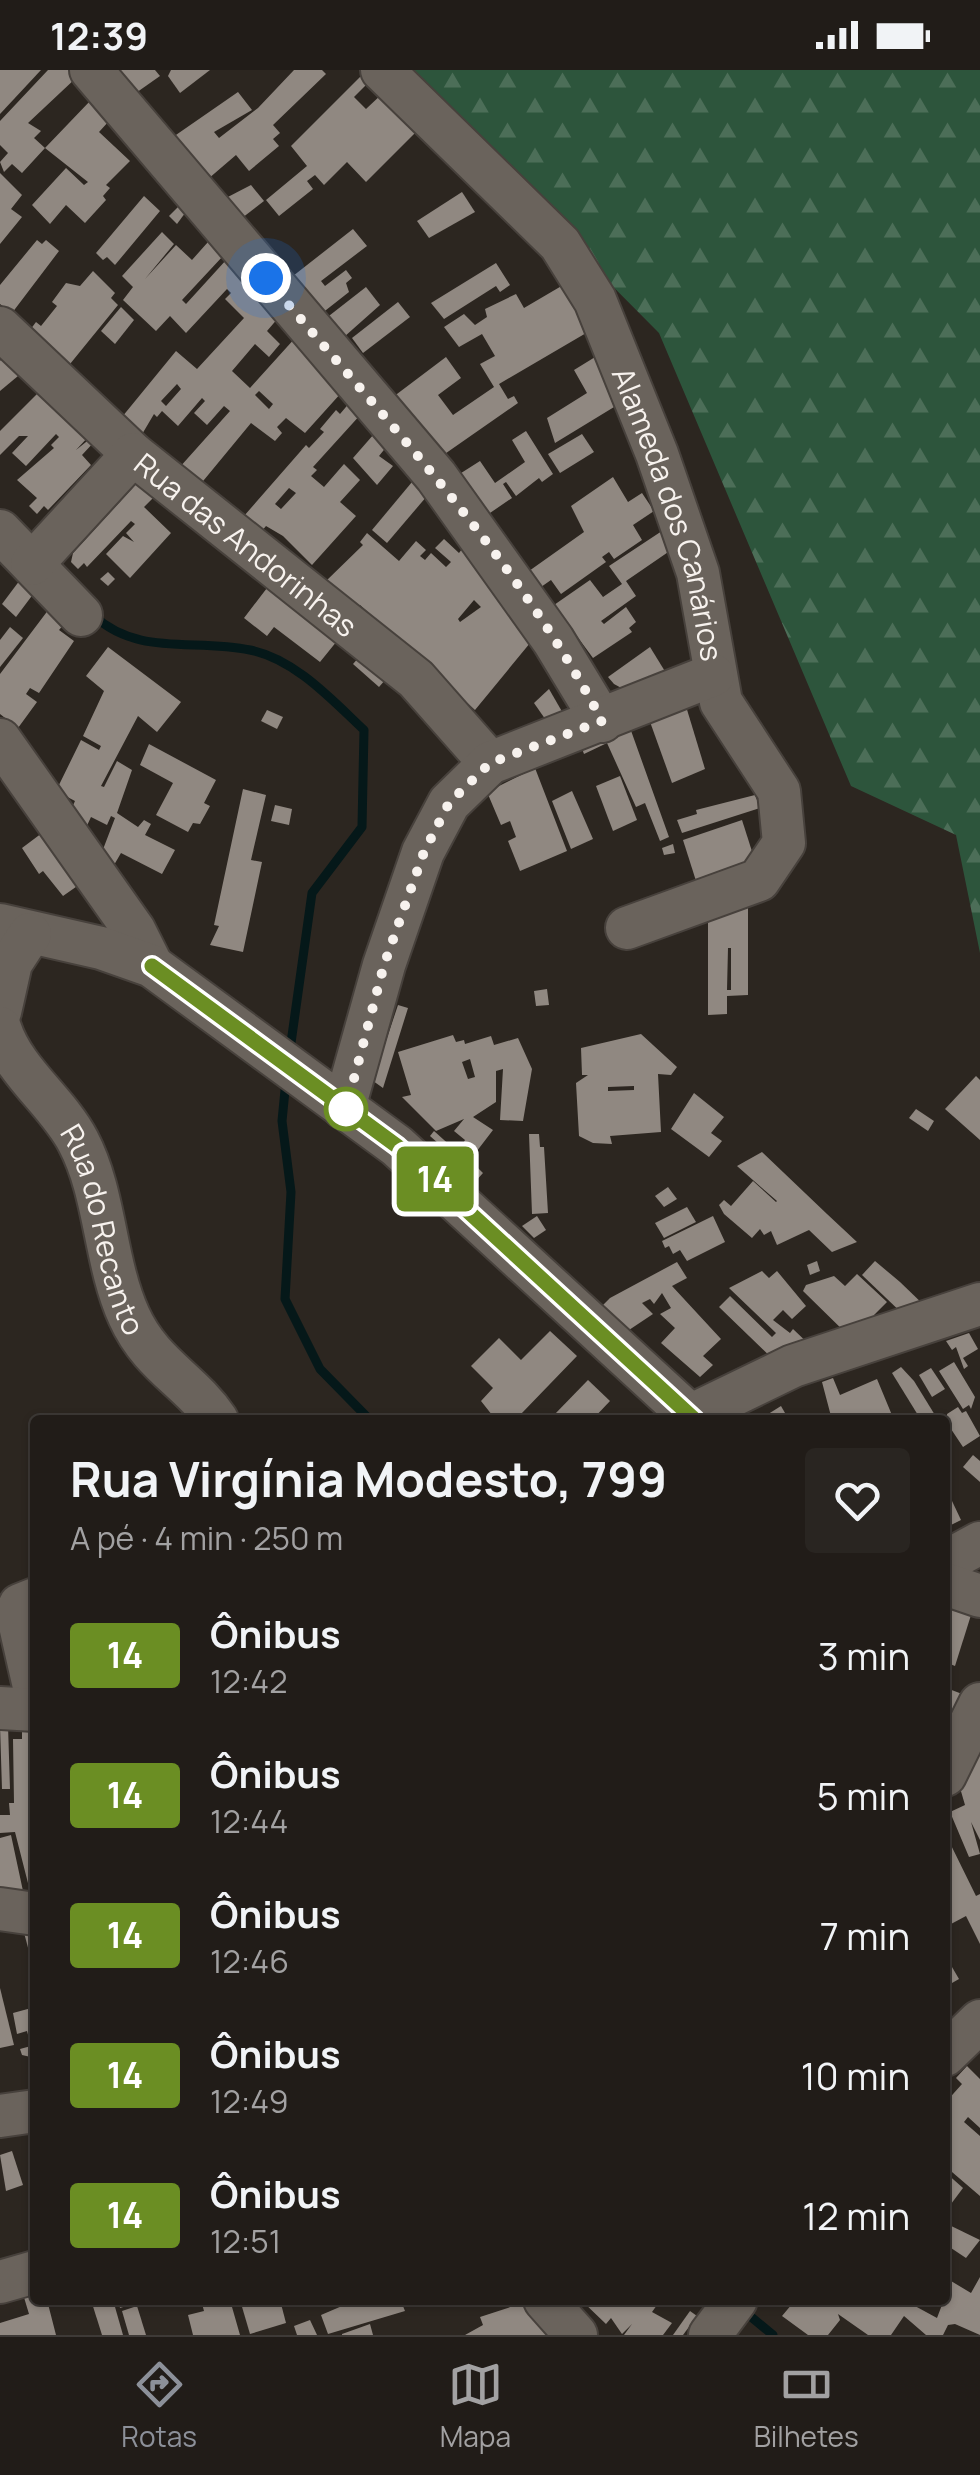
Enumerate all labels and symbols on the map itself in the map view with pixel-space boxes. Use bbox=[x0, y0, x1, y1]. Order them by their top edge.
your location bbox=[241, 253, 291, 303]
street label: Alameda dos Canários bbox=[603, 361, 734, 664]
street label: Rua das Andorinhas bbox=[126, 443, 366, 645]
unlabelled marker bbox=[325, 1088, 367, 1130]
street label: Rua do Recanto bbox=[52, 1116, 155, 1342]
line badge: 14 bbox=[390, 1146, 480, 1212]

